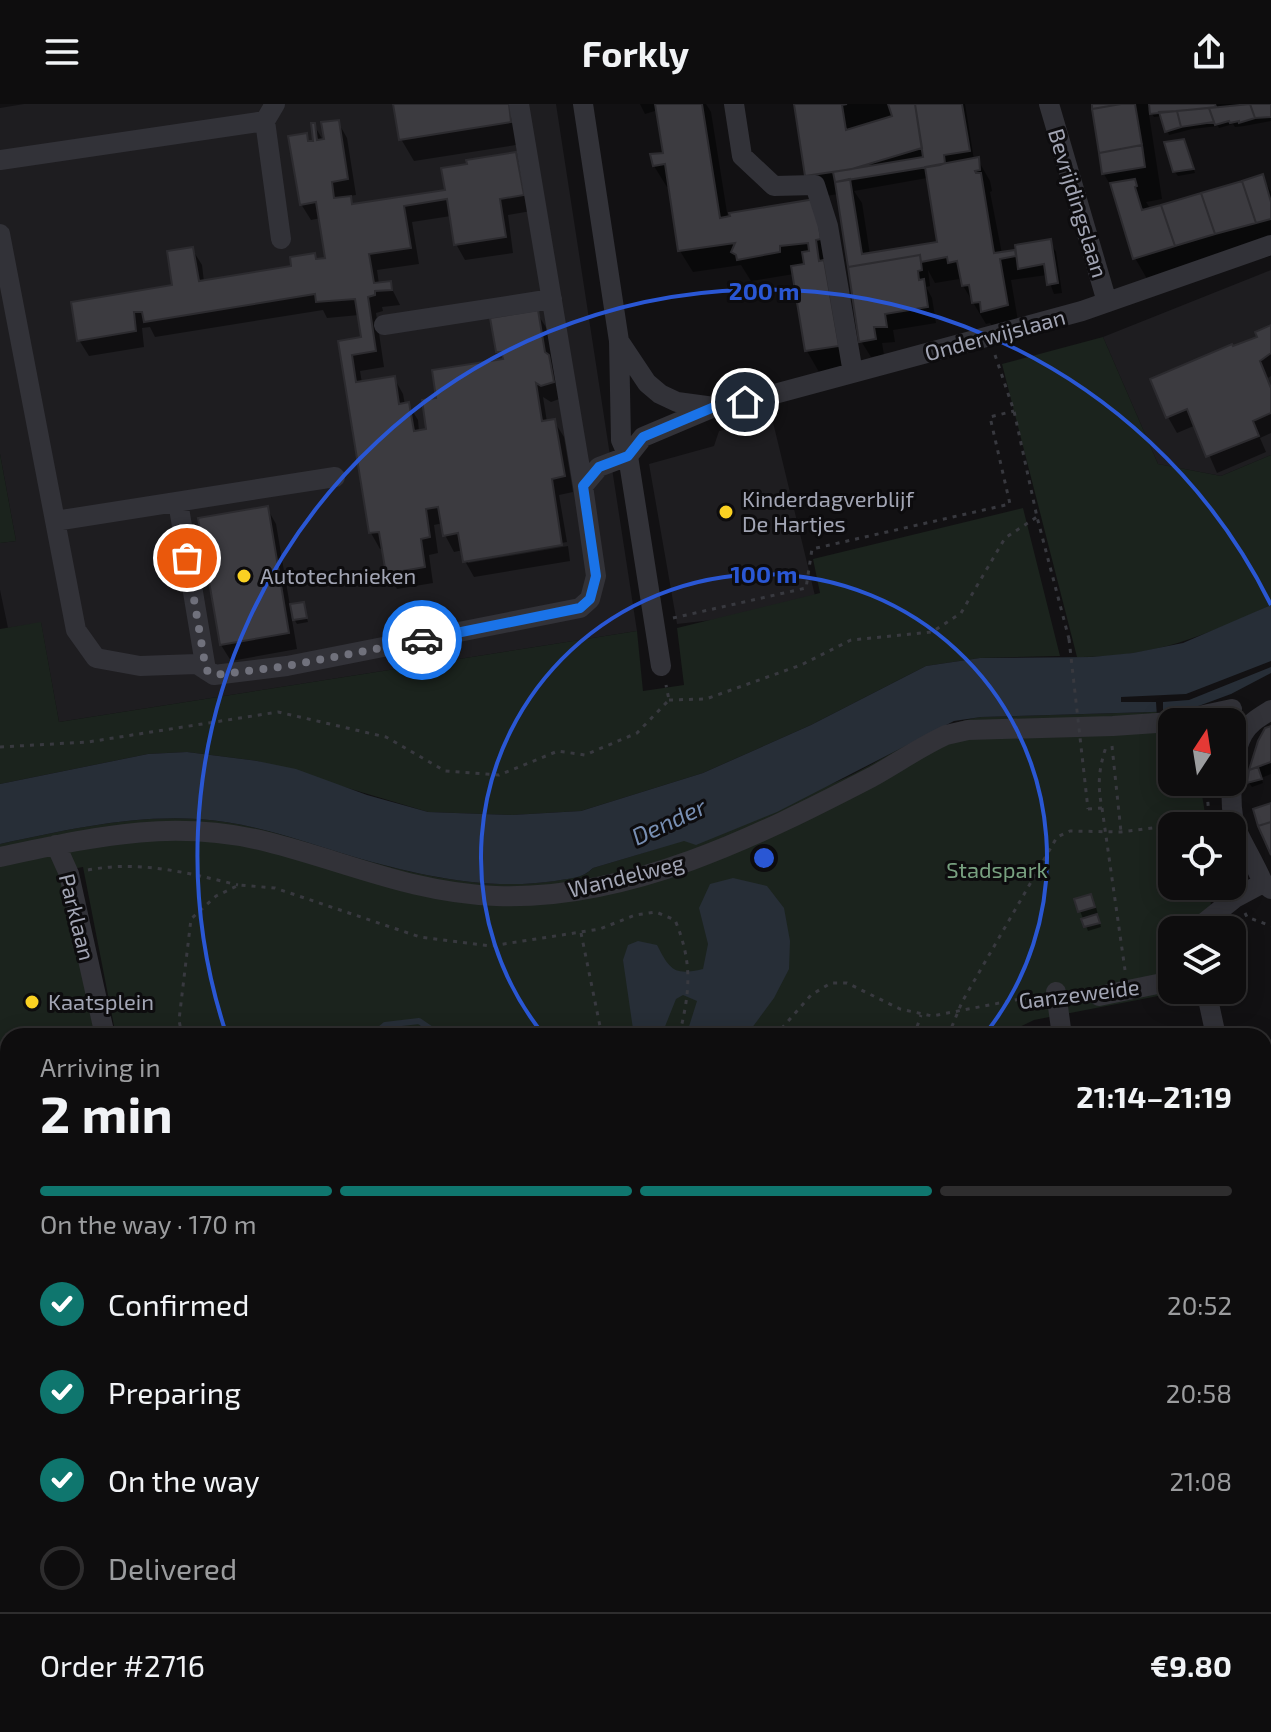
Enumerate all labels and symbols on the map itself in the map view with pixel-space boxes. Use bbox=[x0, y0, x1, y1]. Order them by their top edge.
street label: Bevrijdingslaan bbox=[1043, 125, 1114, 281]
text: 200 m bbox=[729, 276, 799, 305]
street label: Onderwijslaan bbox=[922, 303, 1068, 366]
pin bbox=[711, 368, 779, 436]
place label: Kinderdagverblijf De Hartjes bbox=[742, 485, 914, 537]
marker: Kinderdagverblijf De Hartjes bbox=[717, 503, 735, 521]
pin bbox=[153, 524, 221, 592]
text: 100 m bbox=[731, 559, 797, 588]
place label: Autotechnieken bbox=[260, 562, 416, 588]
marker: Autotechnieken bbox=[235, 567, 253, 585]
courier bbox=[382, 600, 462, 680]
north arrow bbox=[1158, 708, 1246, 796]
water label: Dender bbox=[627, 791, 711, 850]
centre of rings bbox=[750, 844, 778, 872]
street label: Wandelweg bbox=[565, 848, 686, 902]
park label: Stadspark bbox=[946, 856, 1048, 882]
street label: Parklaan bbox=[55, 871, 101, 963]
street label: Ganzeweide bbox=[1017, 973, 1141, 1013]
place label: Kaatsplein bbox=[48, 988, 154, 1014]
marker: Kaatsplein bbox=[23, 993, 41, 1011]

